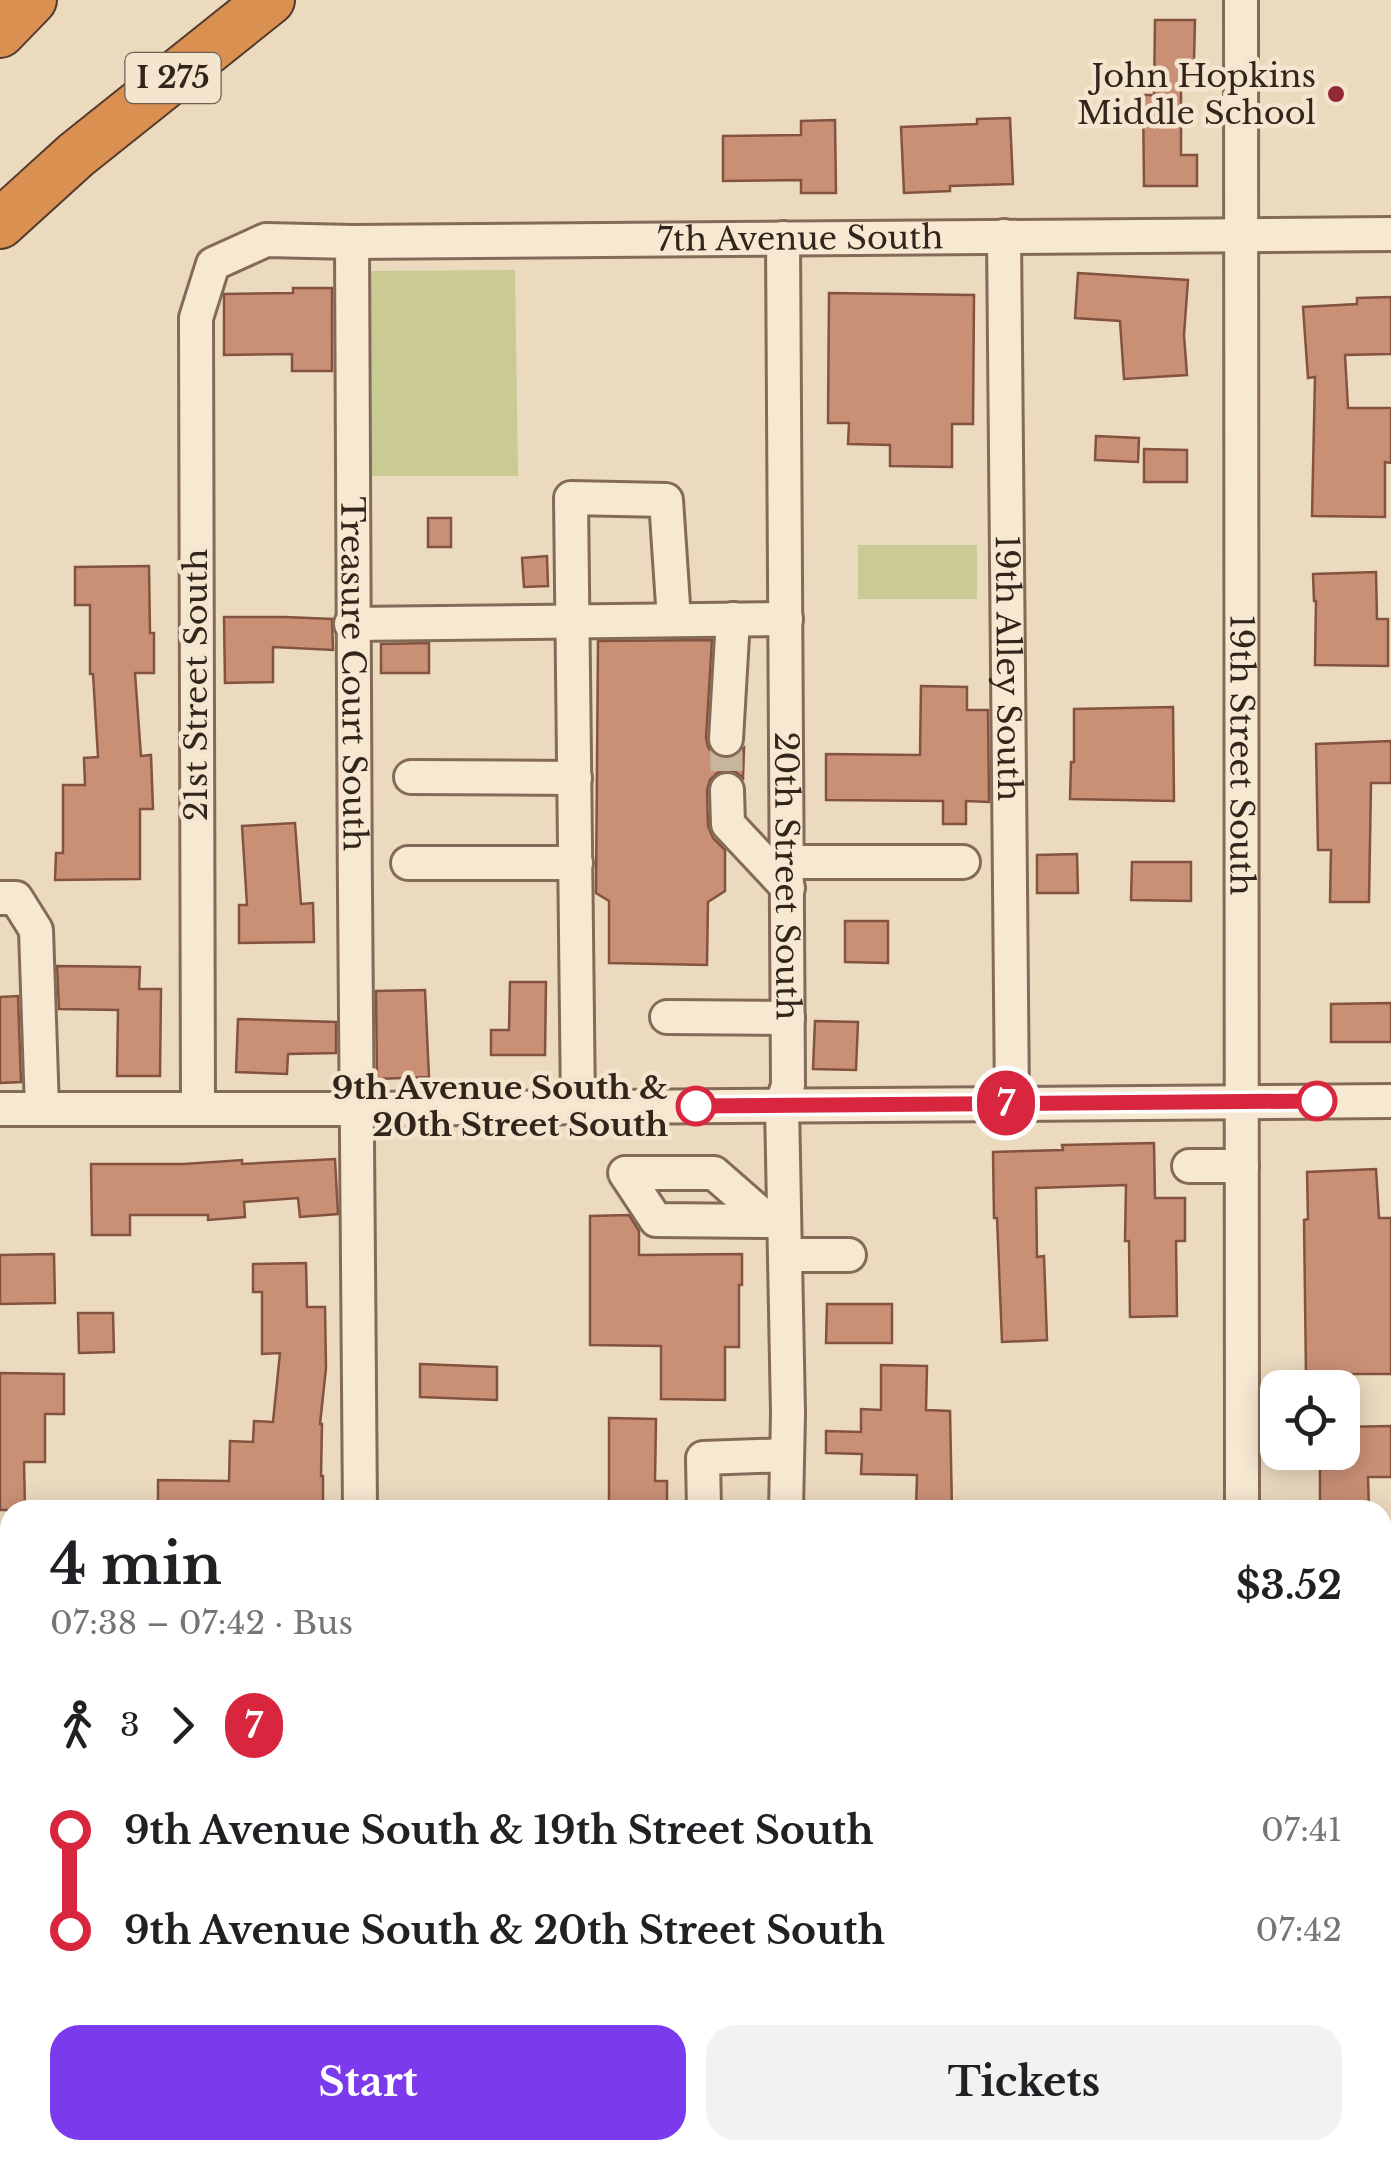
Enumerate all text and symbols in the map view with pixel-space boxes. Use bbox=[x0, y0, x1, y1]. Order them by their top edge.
road number: I 275 bbox=[126, 53, 220, 103]
place label: John Hopkins Middle School bbox=[1077, 56, 1316, 133]
marker: John Hopkins Middle School bbox=[1325, 83, 1347, 105]
street label: 7th Avenue South bbox=[657, 217, 944, 260]
street label: Treasure Court South bbox=[332, 497, 375, 851]
street label: 19th Alley South bbox=[987, 535, 1029, 801]
street label: 21st Street South bbox=[176, 549, 216, 821]
street label: 19th Street South bbox=[1221, 615, 1262, 895]
street label: 20th Street South bbox=[766, 732, 808, 1020]
place label: 9th Avenue South & 20th Street South bbox=[332, 1068, 668, 1145]
line badge: 7 bbox=[974, 1070, 1038, 1136]
text: 7 bbox=[997, 1082, 1015, 1125]
unlabelled marker bbox=[1298, 1082, 1336, 1120]
marker: 9th Avenue South & 20th Street South bbox=[677, 1087, 715, 1125]
map controls bbox=[1260, 1370, 1360, 1470]
button: locate bbox=[1260, 1370, 1360, 1470]
text: 4 min bbox=[50, 1531, 222, 1599]
text: $3.52 bbox=[1236, 1562, 1342, 1609]
text: 07:38 – 07:42 · Bus bbox=[50, 1603, 353, 1643]
icon: walk bbox=[50, 1698, 105, 1753]
icon: forward bbox=[155, 1698, 210, 1753]
text: 7 bbox=[245, 1704, 263, 1747]
text: 3 bbox=[120, 1705, 140, 1745]
text: 9th Avenue South & 19th Street South bbox=[124, 1807, 874, 1854]
text: 07:41 bbox=[1261, 1810, 1342, 1850]
text: 9th Avenue South & 20th Street South bbox=[124, 1907, 885, 1954]
text: 07:42 bbox=[1256, 1910, 1342, 1950]
button: Start bbox=[50, 2025, 686, 2140]
button: Tickets bbox=[706, 2025, 1342, 2140]

